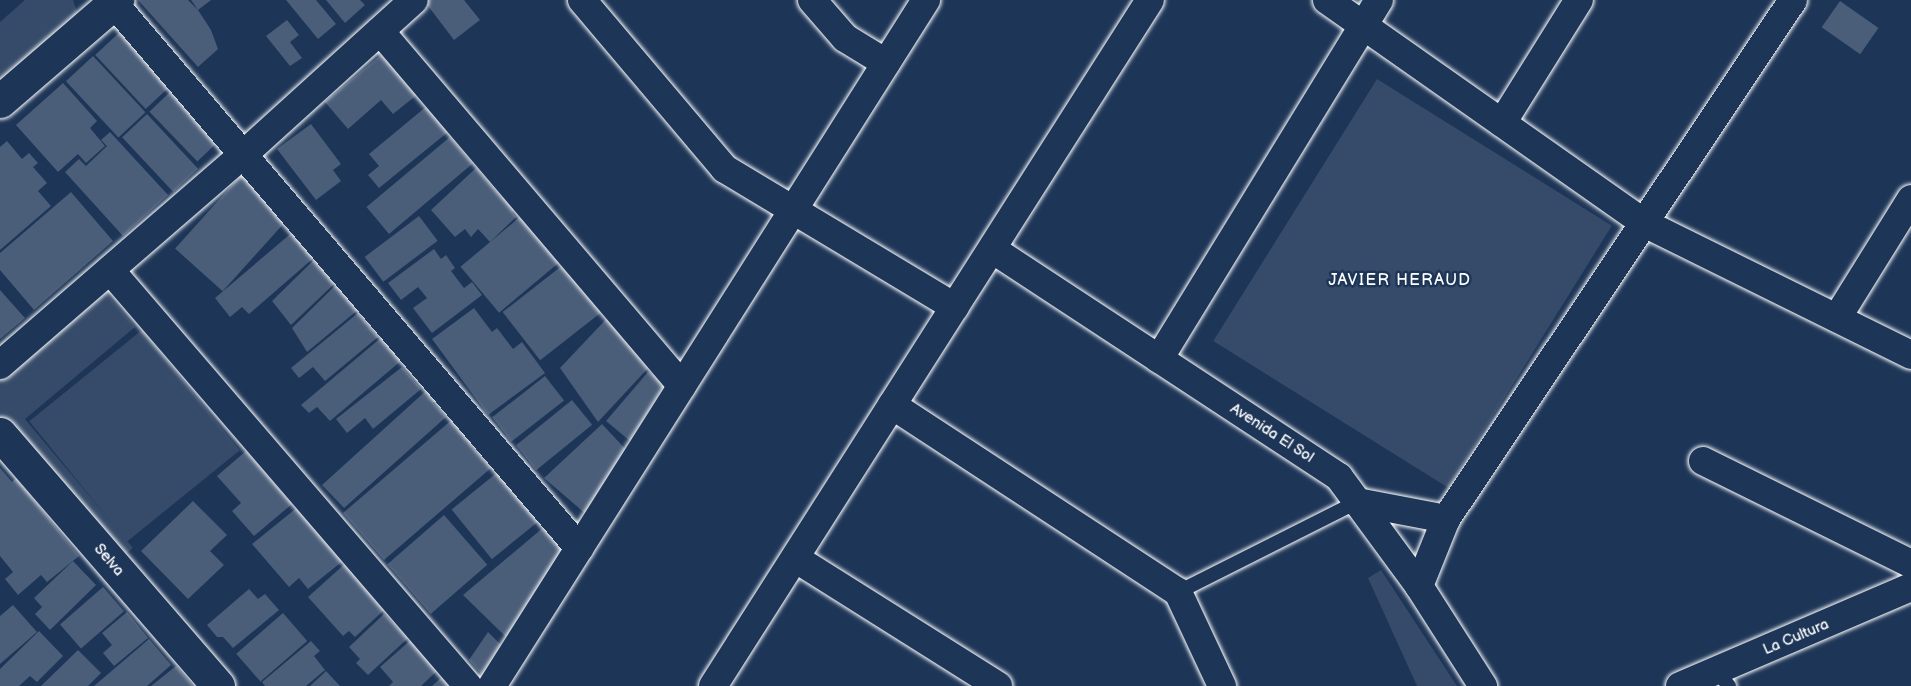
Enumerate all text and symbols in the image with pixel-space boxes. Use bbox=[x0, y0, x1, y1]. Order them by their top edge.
district label: JAVIER HERAUD bbox=[1328, 271, 1472, 291]
street label: Avenida El Sol bbox=[1227, 399, 1317, 467]
street label: Selva bbox=[90, 540, 128, 580]
street label: La Cultura bbox=[1760, 615, 1832, 659]

